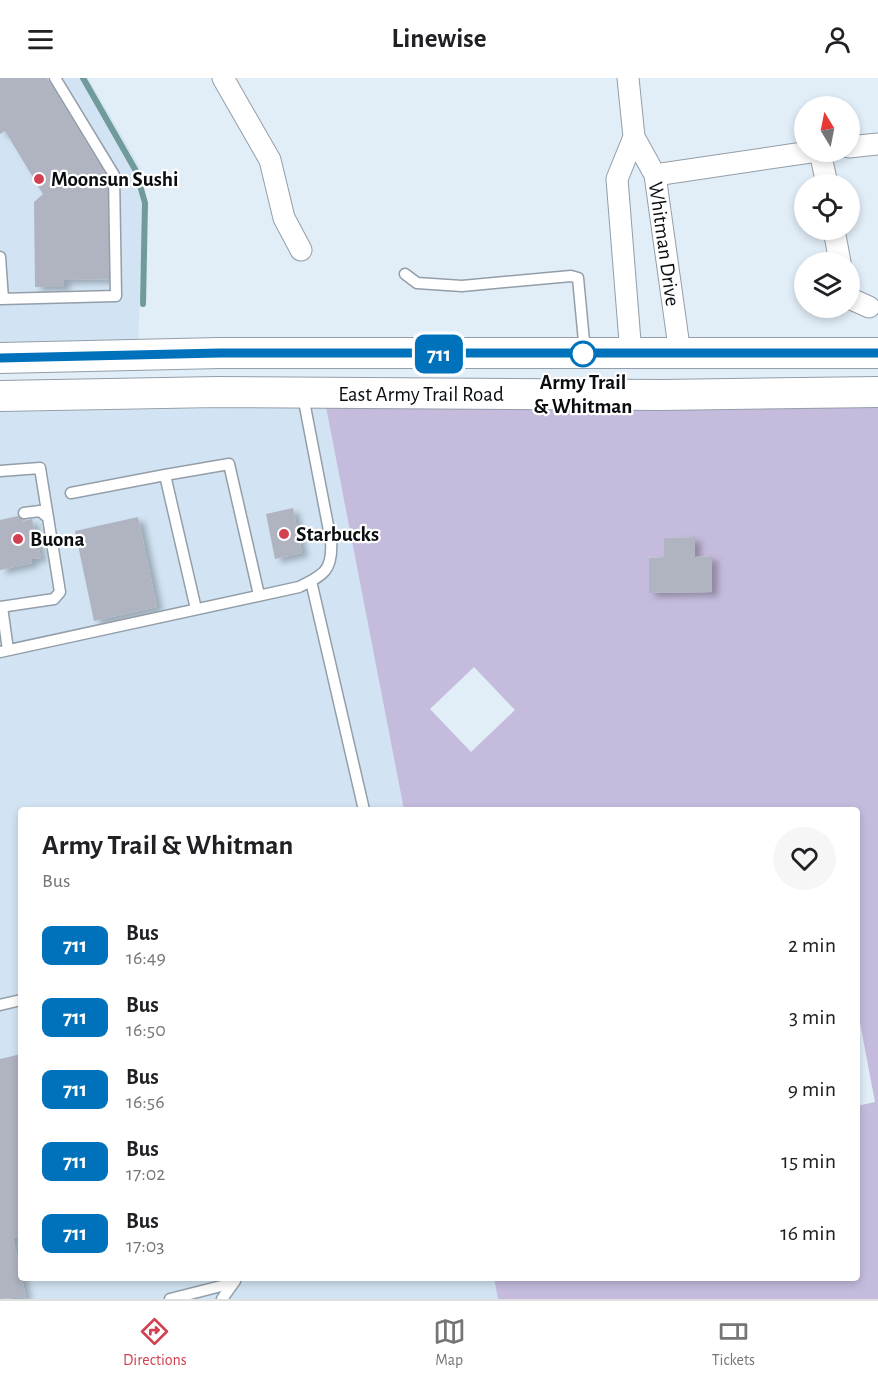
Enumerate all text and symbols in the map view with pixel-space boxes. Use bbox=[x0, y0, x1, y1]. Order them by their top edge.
icon: menu bbox=[24, 23, 57, 56]
icon: person bbox=[821, 23, 854, 56]
text: Linewise bbox=[392, 25, 486, 52]
north arrow bbox=[794, 96, 860, 162]
map controls bbox=[794, 96, 860, 318]
place label: Moonsun Sushi bbox=[51, 169, 178, 190]
marker: Moonsun Sushi bbox=[32, 172, 46, 186]
button: locate bbox=[794, 174, 860, 240]
street label: Whitman Drive bbox=[645, 180, 683, 308]
button: layers bbox=[794, 252, 860, 318]
line badge: 711 bbox=[404, 334, 474, 374]
marker: Army Trail & Whitman bbox=[570, 341, 596, 367]
text: 711 bbox=[427, 344, 451, 365]
place label: Army Trail & Whitman bbox=[534, 372, 632, 417]
street label: East Army Trail Road bbox=[338, 384, 504, 405]
place label: Starbucks bbox=[296, 524, 379, 545]
marker: Starbucks bbox=[277, 527, 291, 541]
place label: Buona bbox=[30, 529, 85, 550]
marker: Buona bbox=[11, 532, 25, 546]
button: heart bbox=[773, 827, 836, 890]
text: Army Trail & Whitman bbox=[42, 832, 293, 860]
text: Bus bbox=[42, 871, 70, 891]
text: Bus bbox=[126, 922, 159, 944]
text: 2 min bbox=[788, 934, 836, 956]
text: 711 bbox=[63, 935, 87, 956]
text: 16:49 bbox=[126, 948, 166, 968]
text: Bus bbox=[126, 994, 159, 1016]
text: 3 min bbox=[789, 1006, 836, 1028]
text: 711 bbox=[63, 1007, 87, 1028]
text: 16:50 bbox=[126, 1020, 166, 1040]
text: Bus bbox=[126, 1066, 159, 1088]
text: 9 min bbox=[788, 1078, 836, 1100]
text: 711 bbox=[63, 1079, 87, 1100]
text: 16:56 bbox=[126, 1092, 165, 1112]
text: Bus bbox=[126, 1138, 159, 1160]
text: 15 min bbox=[781, 1150, 836, 1172]
text: 711 bbox=[63, 1151, 87, 1172]
text: 17:02 bbox=[126, 1164, 165, 1184]
text: Bus bbox=[126, 1210, 159, 1232]
text: 16 min bbox=[780, 1222, 836, 1244]
text: 711 bbox=[63, 1223, 87, 1244]
text: 17:03 bbox=[126, 1236, 165, 1256]
tab: Directions bbox=[123, 1315, 187, 1370]
tab: Map bbox=[433, 1315, 466, 1370]
tab: Tickets bbox=[712, 1315, 755, 1370]

